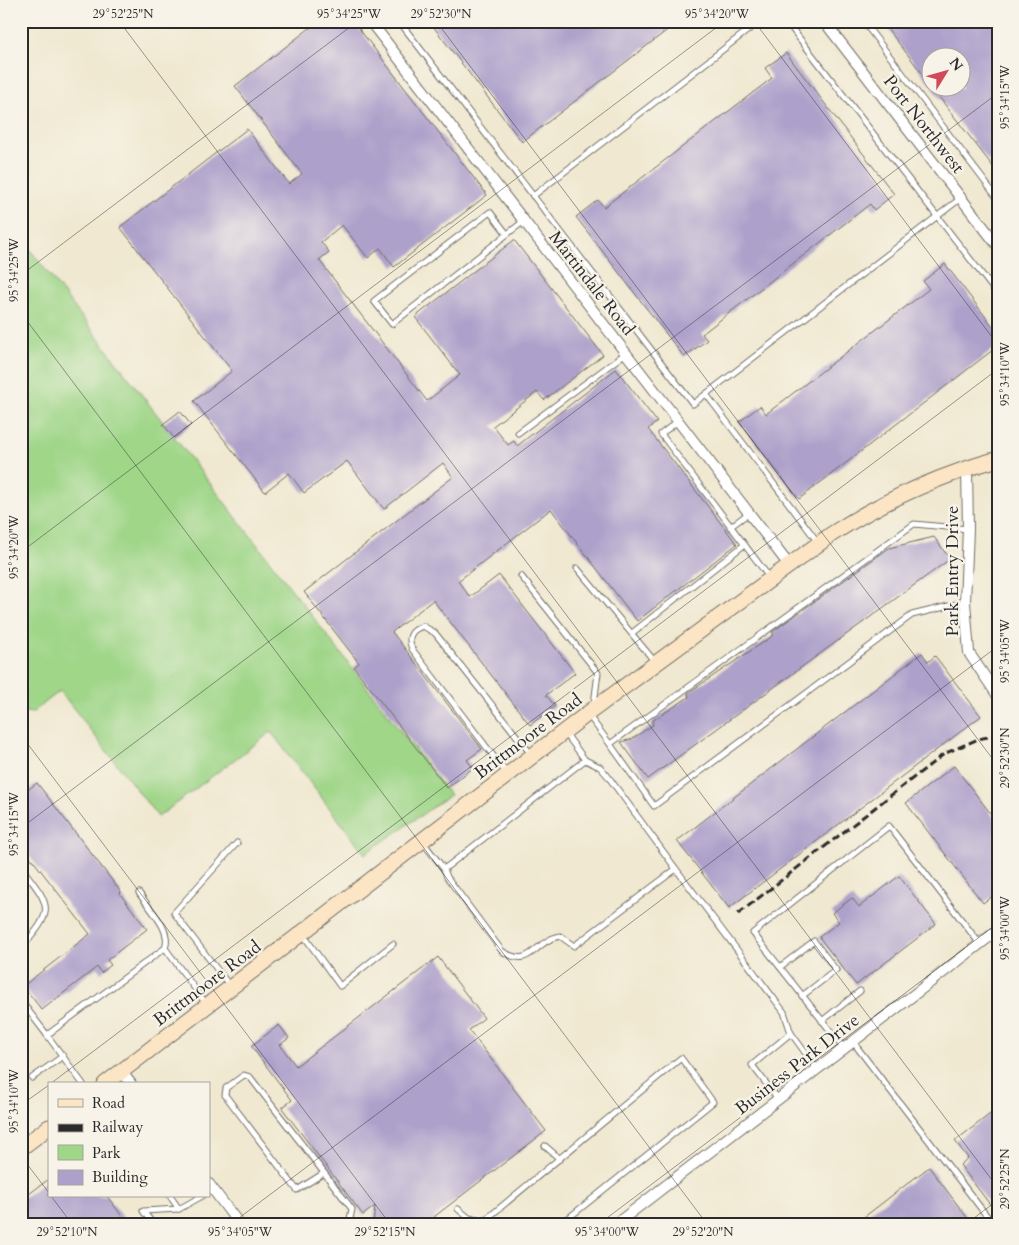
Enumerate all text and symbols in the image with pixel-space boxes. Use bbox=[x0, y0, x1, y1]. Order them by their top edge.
text: 29°52'25"N bbox=[93, 6, 154, 22]
text: 95°34'25"W bbox=[317, 6, 382, 22]
text: 29°52'30"N bbox=[411, 6, 472, 22]
text: 95°34'20"W bbox=[685, 6, 750, 22]
north arrow bbox=[922, 48, 972, 98]
text: N bbox=[945, 54, 967, 75]
text: 95°34'15"W bbox=[997, 64, 1013, 129]
street label: Port Northwest bbox=[877, 70, 970, 179]
street label: Martindale Road bbox=[543, 226, 641, 341]
text: 95°34'25"W bbox=[6, 237, 22, 302]
text: 95°34'10"W bbox=[997, 341, 1013, 406]
street label: Park Entry Drive bbox=[940, 506, 965, 636]
text: 95°34'20"W bbox=[6, 514, 22, 579]
text: 95°34'05"W bbox=[997, 618, 1013, 683]
street label: Brittmoore Road bbox=[469, 687, 588, 785]
text: 29°52'30"N bbox=[997, 727, 1013, 788]
text: 95°34'15"W bbox=[6, 791, 22, 856]
text: 95°34'00"W bbox=[997, 895, 1013, 960]
street label: Brittmoore Road bbox=[148, 934, 267, 1032]
street label: Business Park Drive bbox=[730, 1008, 865, 1121]
text: 95°34'10"W bbox=[6, 1068, 22, 1133]
legend bbox=[48, 1082, 210, 1198]
text: Road bbox=[92, 1093, 125, 1113]
text: Railway bbox=[92, 1117, 143, 1137]
text: Park bbox=[92, 1143, 121, 1163]
text: 29°52'25"N bbox=[997, 1148, 1013, 1209]
text: Building bbox=[92, 1167, 148, 1187]
text: 29°52'10"N bbox=[37, 1224, 98, 1240]
text: 95°34'05"W bbox=[208, 1224, 273, 1240]
text: 29°52'15"N bbox=[355, 1224, 416, 1240]
text: 95°34'00"W bbox=[575, 1224, 640, 1240]
text: 29°52'20"N bbox=[673, 1224, 734, 1240]

